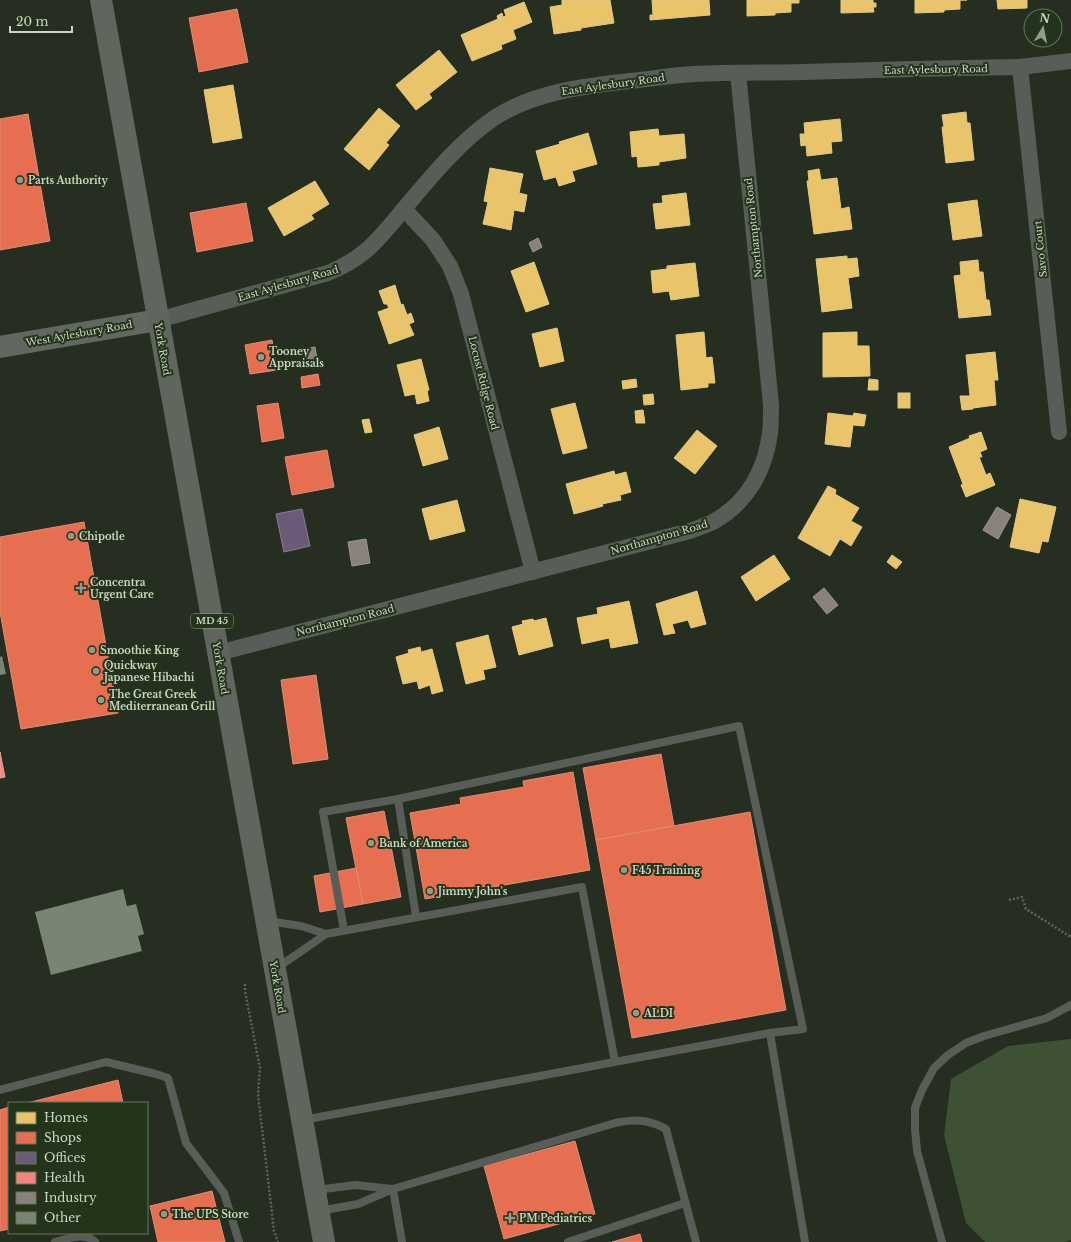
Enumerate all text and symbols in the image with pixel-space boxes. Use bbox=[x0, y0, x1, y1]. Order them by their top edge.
scale bar bbox=[10, 8, 72, 34]
north arrow bbox=[1023, 8, 1063, 48]
text: N bbox=[1038, 10, 1052, 26]
text: 20 m bbox=[16, 14, 48, 29]
street label: East Aylesbury Road bbox=[884, 62, 988, 77]
street label: East Aylesbury Road bbox=[561, 71, 666, 98]
place label: Parts Authority bbox=[28, 174, 108, 187]
marker: Parts Authority bbox=[15, 175, 25, 185]
street label: Northampton Road bbox=[742, 177, 765, 279]
street label: Savo Court bbox=[1031, 220, 1050, 278]
street label: East Aylesbury Road bbox=[236, 263, 340, 304]
street label: West Aylesbury Road bbox=[24, 318, 134, 349]
street label: York Road bbox=[151, 321, 174, 377]
street label: Locust Ridge Road bbox=[466, 335, 502, 432]
place label: Tooney Appraisals bbox=[268, 345, 324, 370]
marker: Tooney Appraisals bbox=[256, 352, 266, 362]
street label: Northampton Road bbox=[609, 517, 709, 558]
place label: Chipotle bbox=[79, 530, 125, 543]
marker: Chipotle bbox=[66, 531, 76, 541]
place label: Concentra Urgent Care bbox=[90, 576, 154, 601]
marker: Concentra Urgent Care bbox=[75, 582, 87, 594]
street label: Northampton Road bbox=[295, 602, 396, 639]
road number: MD 45 bbox=[191, 614, 233, 628]
street label: York Road bbox=[209, 640, 232, 696]
place label: Smoothie King bbox=[100, 644, 180, 657]
marker: Smoothie King bbox=[87, 645, 97, 655]
place label: Quickway Japanese Hibachi bbox=[102, 659, 195, 684]
marker: Quickway Japanese Hibachi bbox=[91, 666, 101, 676]
place label: The Great Greek Mediterranean Grill bbox=[109, 688, 216, 713]
marker: The Great Greek Mediterranean Grill bbox=[96, 695, 106, 705]
place label: Bank of America bbox=[379, 837, 468, 850]
marker: Bank of America bbox=[366, 838, 376, 848]
place label: F45 Training bbox=[632, 864, 701, 877]
marker: F45 Training bbox=[619, 865, 629, 875]
place label: Jimmy John's bbox=[436, 885, 508, 898]
marker: Jimmy John's bbox=[425, 886, 435, 896]
street label: York Road bbox=[266, 959, 289, 1015]
place label: ALDI bbox=[643, 1007, 673, 1020]
marker: ALDI bbox=[631, 1008, 641, 1018]
legend bbox=[8, 1102, 148, 1234]
text: Homes bbox=[44, 1110, 88, 1125]
text: Shops bbox=[44, 1130, 81, 1145]
text: Offices bbox=[44, 1150, 86, 1165]
text: Health bbox=[44, 1170, 85, 1185]
text: Industry bbox=[44, 1190, 97, 1205]
place label: The UPS Store bbox=[172, 1208, 249, 1221]
marker: The UPS Store bbox=[159, 1209, 169, 1219]
text: Other bbox=[44, 1210, 81, 1225]
marker: PM Pediatrics bbox=[504, 1212, 516, 1224]
place label: PM Pediatrics bbox=[519, 1212, 592, 1225]

